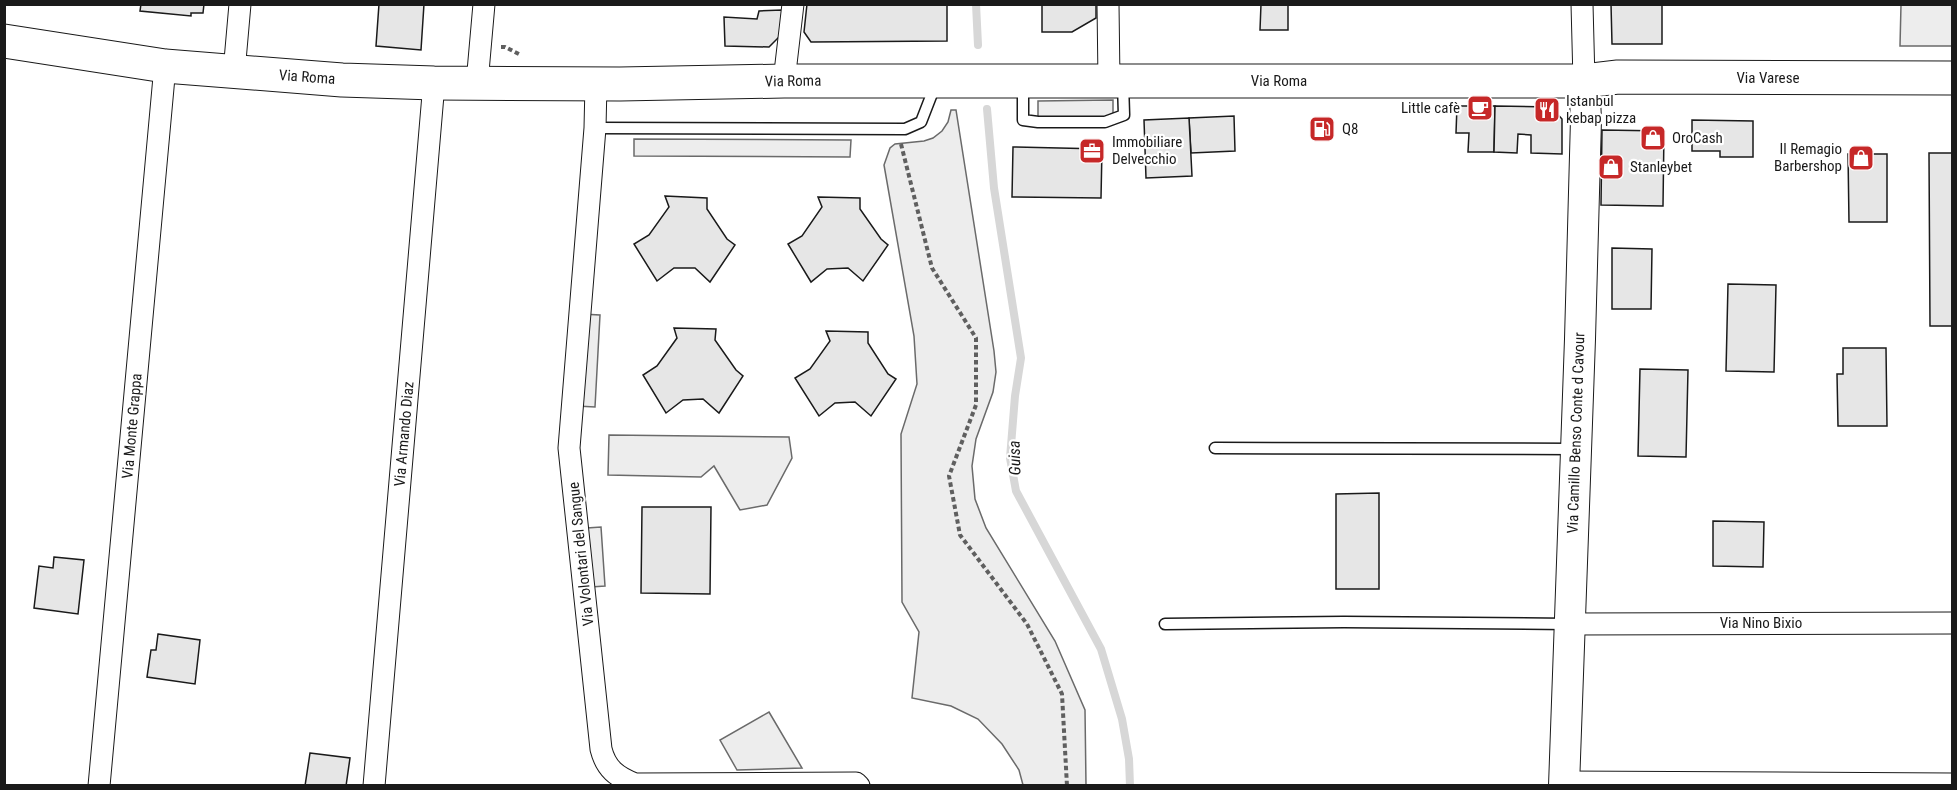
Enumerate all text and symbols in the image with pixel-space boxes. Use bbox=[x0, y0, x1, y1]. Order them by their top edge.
street label: Via Roma bbox=[278, 66, 336, 88]
street label: Via Varese bbox=[1736, 69, 1800, 87]
street label: Via Roma bbox=[765, 72, 821, 90]
street label: Via Roma bbox=[1251, 72, 1307, 90]
place label: Istanbul kebap pizza bbox=[1566, 92, 1636, 127]
cafe icon: Little cafè bbox=[1465, 93, 1495, 123]
restaurant icon: Istanbul kebap pizza bbox=[1532, 95, 1562, 125]
place label: Little cafè bbox=[1401, 99, 1460, 117]
fuel station icon: Q8 bbox=[1307, 114, 1337, 144]
place label: Q8 bbox=[1342, 120, 1358, 138]
shop icon: OroCash bbox=[1638, 123, 1668, 153]
place label: OroCash bbox=[1672, 129, 1723, 147]
place label: Immobiliare Delvecchio bbox=[1112, 133, 1182, 168]
office icon: Immobiliare Delvecchio bbox=[1077, 136, 1107, 166]
place label: Il Remagio Barbershop bbox=[1774, 140, 1842, 175]
shop icon: Il Remagio Barbershop bbox=[1846, 143, 1876, 173]
shop icon: Stanleybet bbox=[1596, 152, 1626, 182]
place label: Stanleybet bbox=[1630, 158, 1692, 176]
street label: Via Camillo Benso Conte d Cavour bbox=[1563, 332, 1589, 534]
street label: Via Monte Grappa bbox=[118, 373, 146, 479]
street label: Via Armando Diaz bbox=[390, 381, 418, 487]
water label: Guisa bbox=[1004, 440, 1025, 476]
street label: Via Volontari del Sangue bbox=[564, 481, 598, 627]
street label: Via Nino Bixio bbox=[1720, 614, 1802, 632]

